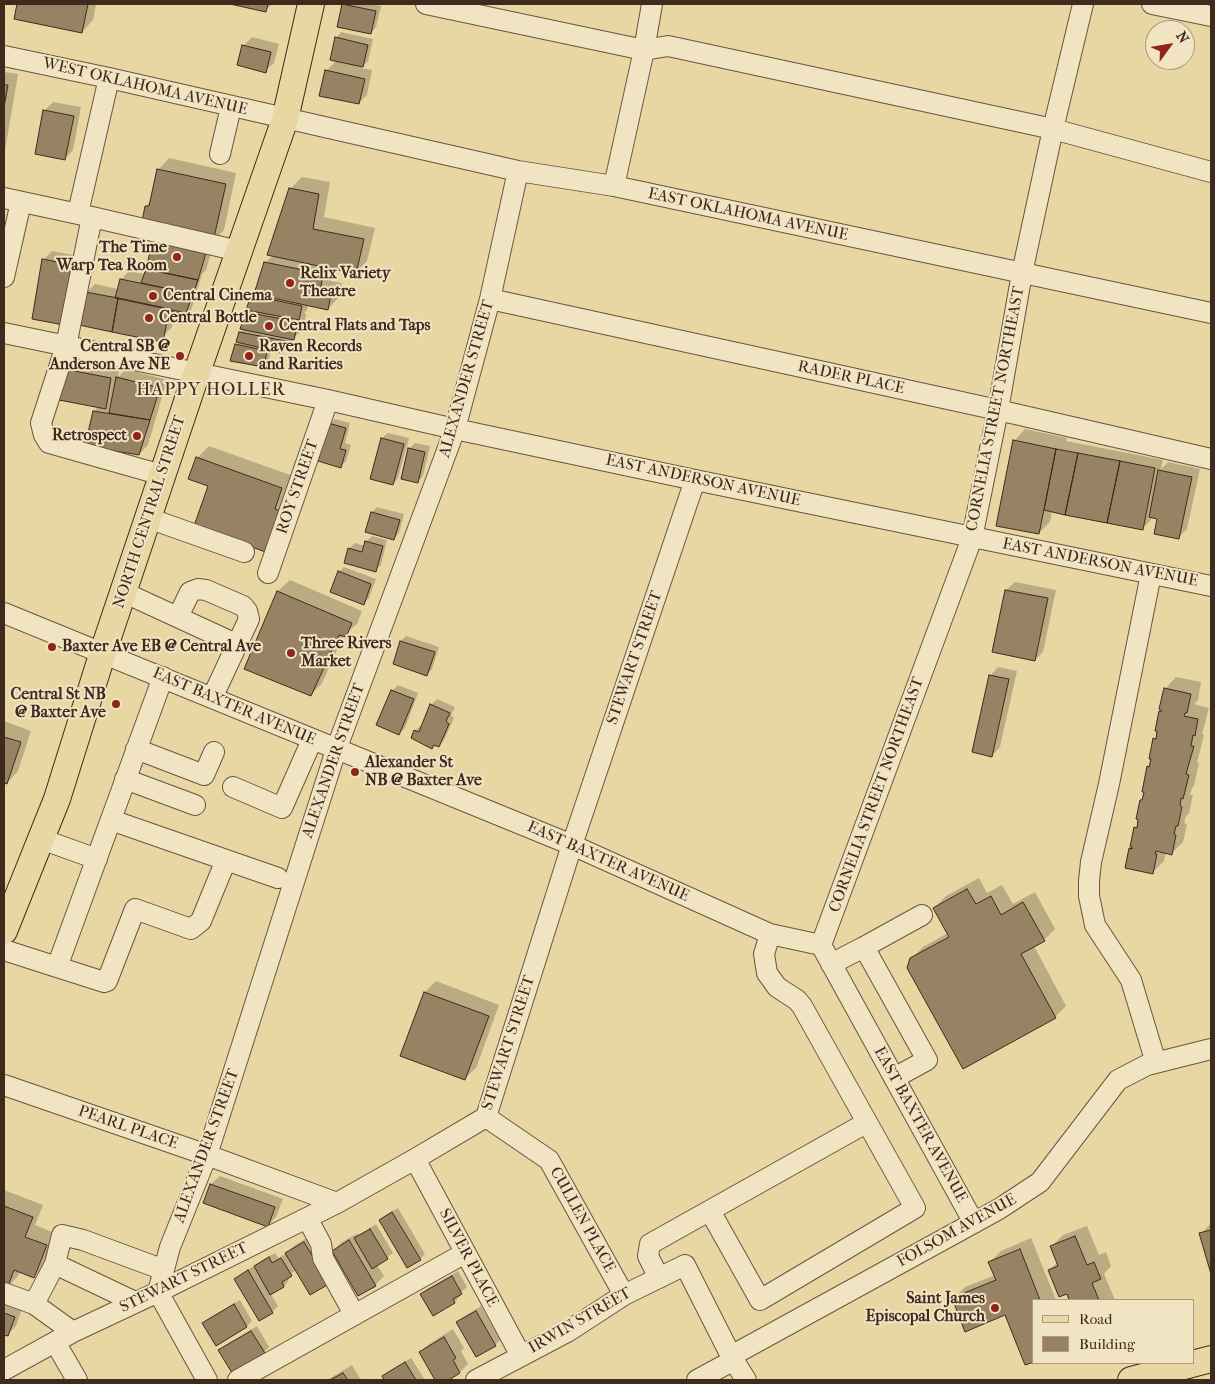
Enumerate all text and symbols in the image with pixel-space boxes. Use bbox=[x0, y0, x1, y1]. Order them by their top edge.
north arrow bbox=[1145, 20, 1195, 70]
text: N bbox=[1172, 28, 1192, 46]
street label: WEST OKLAHOMA AVENUE bbox=[41, 54, 249, 120]
street label: EAST OKLAHOMA AVENUE bbox=[646, 184, 850, 246]
place label: The Time Warp Tea Room bbox=[57, 238, 167, 276]
marker: The Time Warp Tea Room bbox=[171, 251, 183, 263]
place label: Relix Variety Theatre bbox=[300, 264, 391, 302]
marker: Relix Variety Theatre bbox=[284, 277, 296, 289]
street label: CORNELIA STREET NORTHEAST bbox=[963, 285, 1029, 533]
place label: Central Cinema bbox=[163, 286, 272, 306]
marker: Central Cinema bbox=[147, 290, 159, 302]
street label: ALEXANDER STREET bbox=[435, 298, 499, 460]
place label: Central Bottle bbox=[159, 308, 257, 328]
marker: Central Bottle bbox=[143, 312, 155, 324]
place label: Central Flats and Taps bbox=[279, 316, 430, 336]
marker: Central Flats and Taps bbox=[263, 320, 275, 332]
place label: Central SB @ Anderson Ave NE bbox=[49, 337, 170, 375]
place label: Raven Records and Rarities bbox=[259, 337, 362, 375]
marker: Central SB @ Anderson Ave NE bbox=[174, 350, 186, 362]
marker: Raven Records and Rarities bbox=[243, 350, 255, 362]
street label: RADER PLACE bbox=[796, 357, 906, 399]
district label: HAPPY HOLLER bbox=[135, 380, 287, 402]
street label: NORTH CENTRAL STREET bbox=[110, 413, 190, 611]
place label: Retrospect bbox=[52, 426, 127, 446]
marker: Retrospect bbox=[131, 430, 143, 442]
street label: ROY STREET bbox=[273, 437, 323, 537]
street label: EAST ANDERSON AVENUE bbox=[604, 451, 802, 511]
street label: EAST ANDERSON AVENUE bbox=[1001, 535, 1199, 591]
street label: STEWART STREET bbox=[603, 589, 667, 727]
place label: Three Rivers Market bbox=[301, 634, 391, 672]
place label: Baxter Ave EB @ Central Ave bbox=[62, 637, 261, 657]
marker: Baxter Ave EB @ Central Ave bbox=[46, 641, 58, 653]
marker: Three Rivers Market bbox=[285, 647, 297, 659]
street label: EAST BAXTER AVENUE bbox=[150, 664, 318, 750]
street label: CORNELIA STREET NORTHEAST bbox=[825, 675, 929, 915]
street label: ALEXANDER STREET bbox=[298, 681, 370, 841]
place label: Central St NB @ Baxter Ave bbox=[10, 685, 106, 723]
marker: Central St NB @ Baxter Ave bbox=[110, 698, 122, 710]
place label: Alexander St NB @ Baxter Ave bbox=[365, 753, 482, 791]
marker: Alexander St NB @ Baxter Ave bbox=[349, 766, 361, 778]
street label: EAST BAXTER AVENUE bbox=[524, 818, 692, 906]
street label: STEWART STREET bbox=[478, 973, 540, 1113]
street label: EAST BAXTER AVENUE bbox=[869, 1044, 971, 1206]
street label: ALEXANDER STREET bbox=[170, 1066, 244, 1226]
street label: PEARL PLACE bbox=[76, 1102, 180, 1154]
street label: CULLEN PLACE bbox=[545, 1164, 619, 1276]
street label: FOLSOM AVENUE bbox=[894, 1190, 1020, 1272]
street label: SILVER PLACE bbox=[434, 1206, 502, 1310]
street label: STEWART STREET bbox=[117, 1239, 251, 1317]
street label: IRWIN STREET bbox=[525, 1284, 635, 1358]
place label: Saint James Episcopal Church bbox=[866, 1289, 985, 1327]
legend bbox=[1032, 1299, 1195, 1364]
marker: Saint James Episcopal Church bbox=[989, 1302, 1001, 1314]
text: Road bbox=[1079, 1310, 1112, 1328]
text: Building bbox=[1079, 1335, 1135, 1353]

